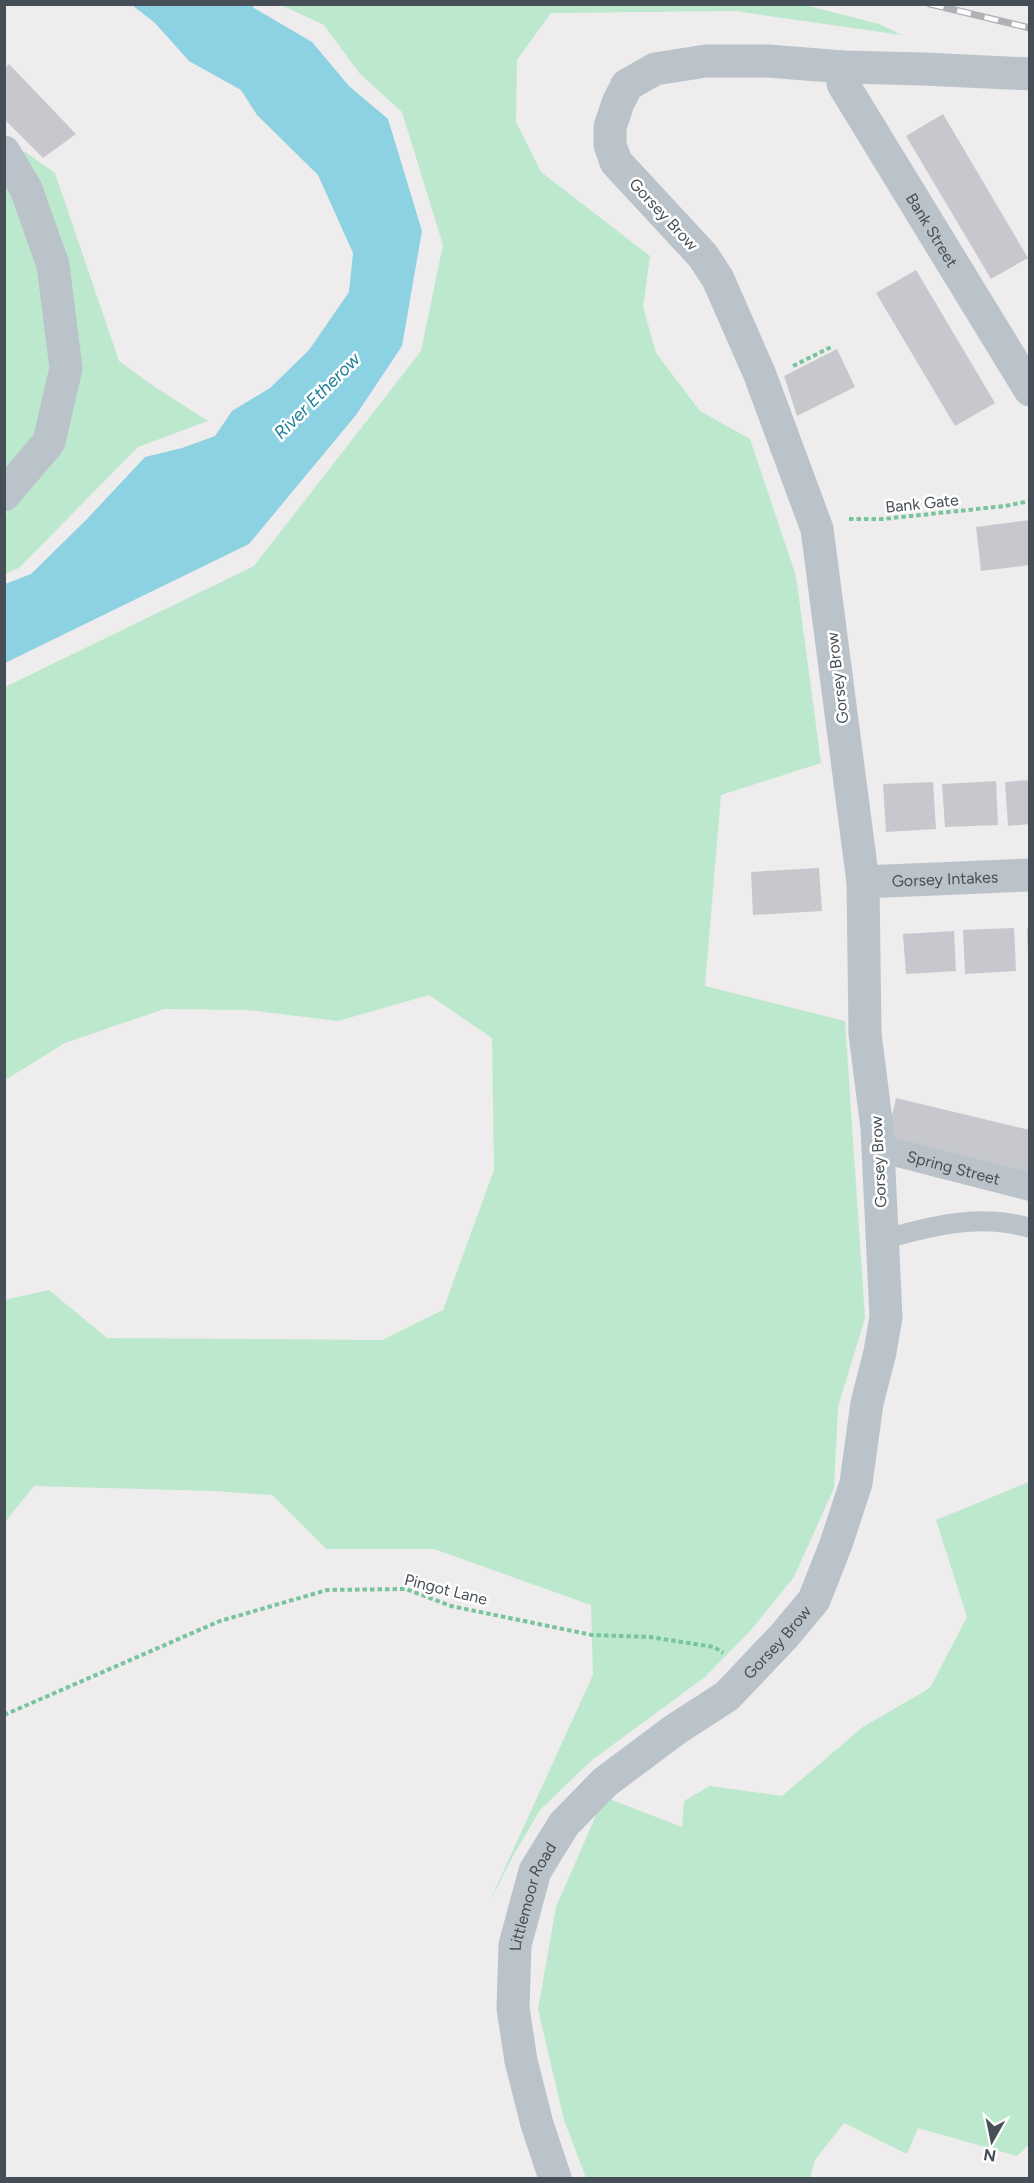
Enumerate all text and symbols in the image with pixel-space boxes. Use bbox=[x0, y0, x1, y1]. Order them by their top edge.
street label: Gorsey Brow bbox=[625, 174, 702, 255]
street label: Bank Street bbox=[902, 190, 962, 271]
water label: River Etherow bbox=[269, 348, 365, 444]
street label: Bank Gate bbox=[884, 490, 960, 517]
street label: Gorsey Brow bbox=[822, 631, 853, 725]
street label: Gorsey Intakes bbox=[891, 867, 999, 891]
street label: Gorsey Brow bbox=[867, 1115, 890, 1208]
street label: Spring Street bbox=[905, 1147, 1002, 1189]
street label: Pingot Lane bbox=[402, 1570, 490, 1609]
street label: Gorsey Brow bbox=[739, 1602, 816, 1683]
street label: Littlemoor Road bbox=[506, 1839, 560, 1951]
north arrow bbox=[962, 2111, 1022, 2171]
text: N bbox=[982, 2145, 997, 2166]

